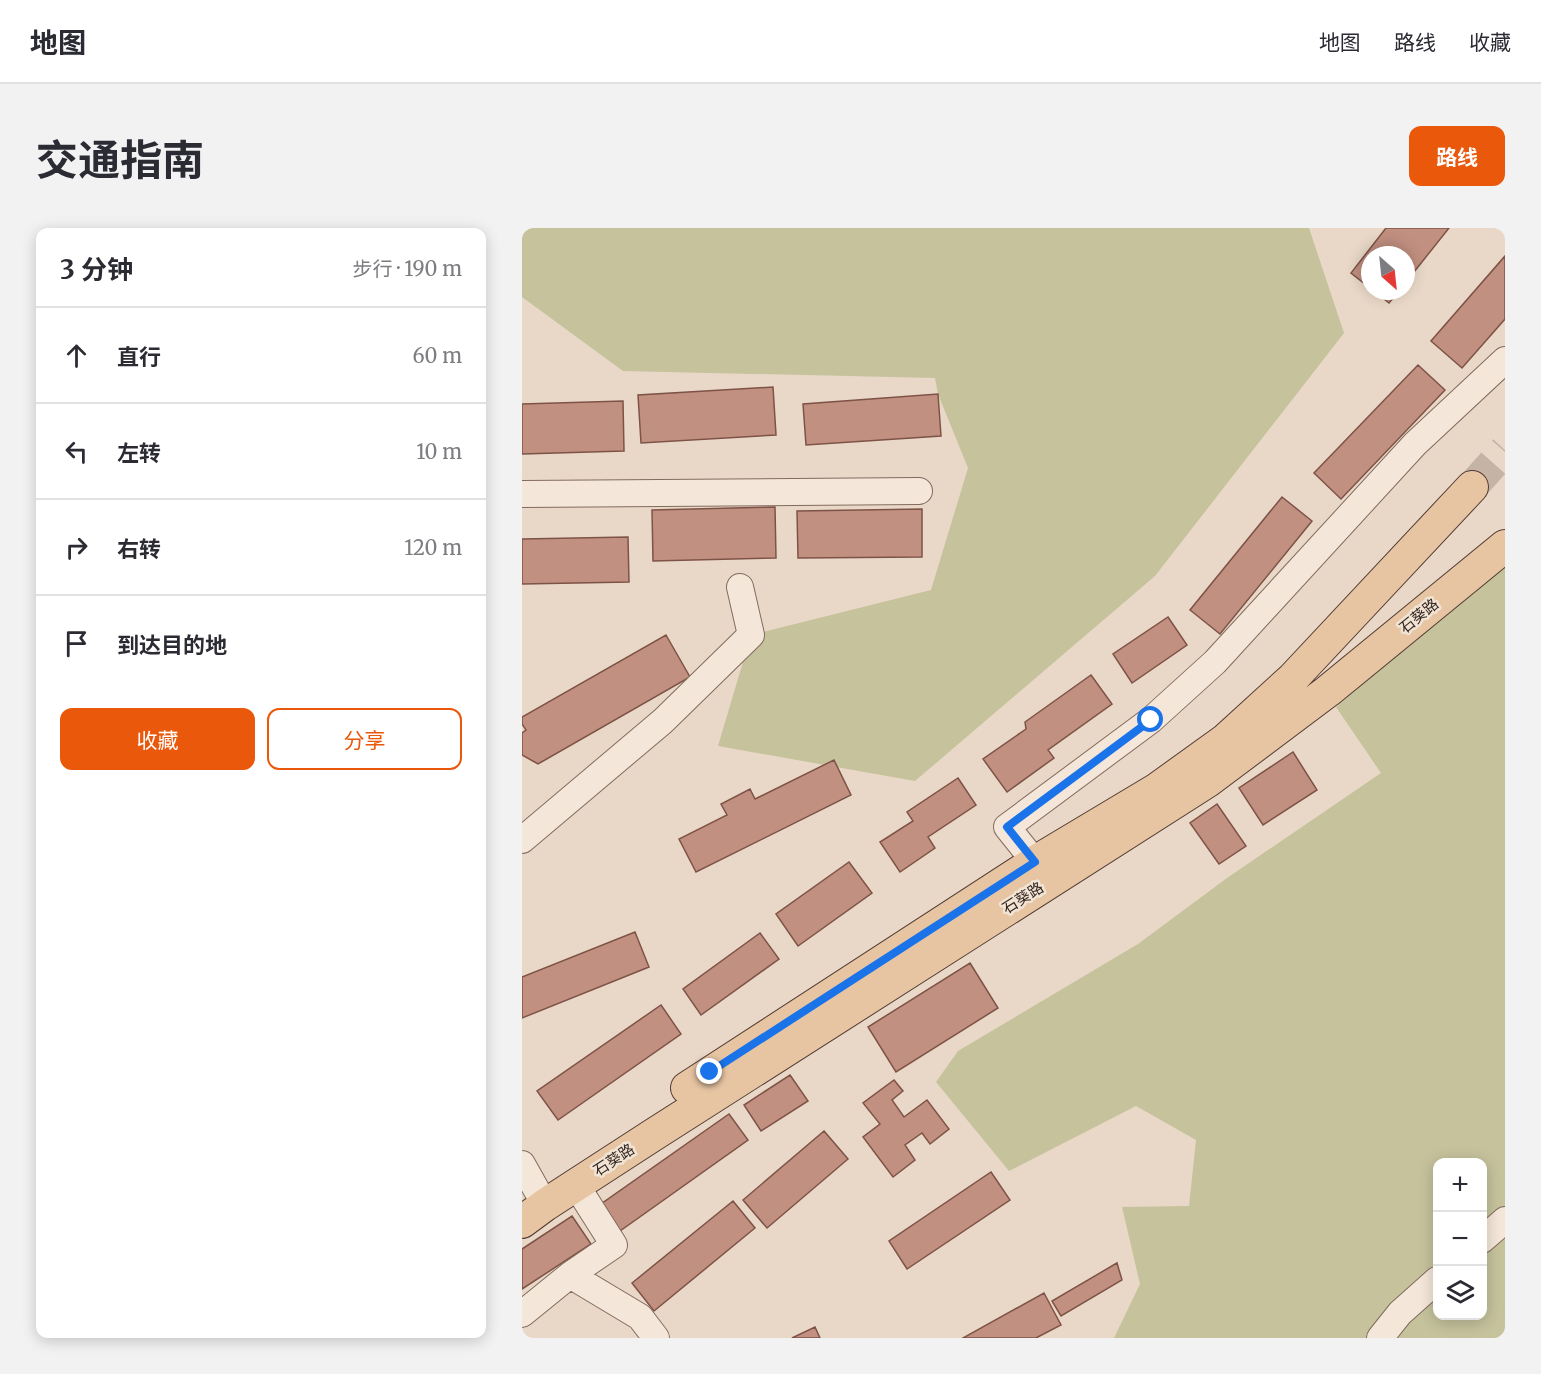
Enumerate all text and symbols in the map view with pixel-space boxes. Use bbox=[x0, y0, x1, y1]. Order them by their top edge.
text: 地图 bbox=[30, 25, 86, 61]
text: 地图 bbox=[1319, 29, 1361, 56]
text: 路线 bbox=[1394, 29, 1436, 56]
text: 收藏 bbox=[1469, 29, 1511, 56]
button: 路线 bbox=[1409, 126, 1505, 186]
text: 交通指南 bbox=[36, 134, 204, 186]
north arrow bbox=[1361, 246, 1415, 300]
text: 3 分钟 bbox=[60, 253, 133, 286]
text: 步行 · 190 m bbox=[353, 256, 462, 281]
icon: ahead bbox=[60, 339, 93, 372]
text: 直行 bbox=[117, 343, 161, 371]
text: 60 m bbox=[412, 343, 462, 368]
icon: left bbox=[60, 435, 93, 468]
text: 左转 bbox=[117, 439, 161, 467]
text: 10 m bbox=[416, 439, 462, 464]
icon: right bbox=[60, 531, 93, 564]
text: 右转 bbox=[117, 535, 161, 563]
text: 120 m bbox=[404, 535, 462, 560]
street label: 石葵路 bbox=[1395, 594, 1442, 637]
icon: arrive bbox=[60, 627, 93, 660]
text: 到达目的地 bbox=[117, 631, 227, 659]
route start bbox=[1137, 706, 1163, 732]
button: 收藏 bbox=[60, 708, 255, 770]
button: 分享 bbox=[267, 708, 462, 770]
street label: 石葵路 bbox=[999, 878, 1047, 918]
route end bbox=[696, 1058, 722, 1084]
street label: 石葵路 bbox=[590, 1139, 638, 1180]
map controls bbox=[1433, 1158, 1487, 1320]
button: + bbox=[1433, 1158, 1487, 1212]
button: − bbox=[1433, 1212, 1487, 1266]
button: layers bbox=[1433, 1266, 1487, 1320]

